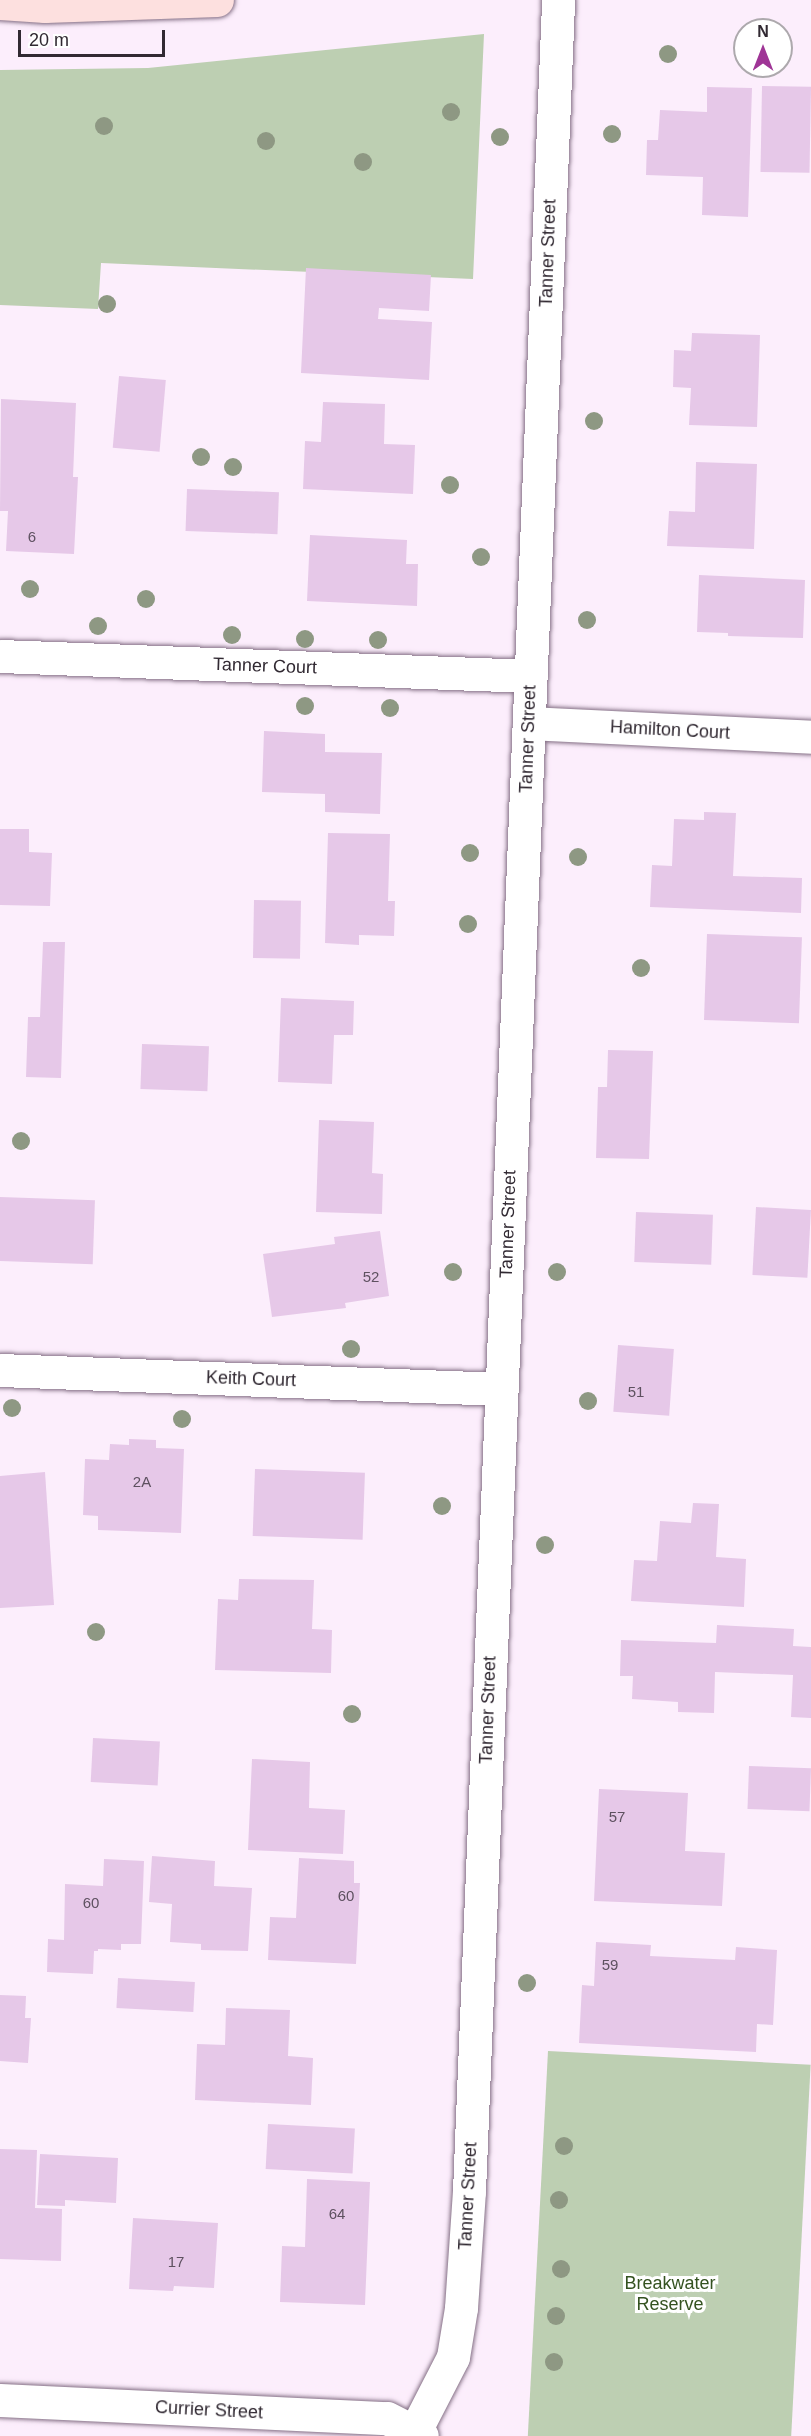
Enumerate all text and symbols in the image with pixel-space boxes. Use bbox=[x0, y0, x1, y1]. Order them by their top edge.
scale bar bbox=[21, 18, 168, 56]
north arrow bbox=[733, 18, 793, 78]
text: N bbox=[757, 23, 769, 40]
text: 20 m bbox=[29, 30, 69, 50]
street label: Tanner Street bbox=[535, 199, 561, 307]
house number: 6 bbox=[28, 528, 36, 546]
street label: Tanner Court bbox=[213, 653, 317, 679]
street label: Tanner Street bbox=[515, 685, 541, 793]
street label: Hamilton Court bbox=[609, 716, 731, 744]
street label: Tanner Street bbox=[495, 1170, 521, 1278]
house number: 52 bbox=[363, 1268, 379, 1286]
street label: Keith Court bbox=[206, 1367, 296, 1391]
house number: 51 bbox=[628, 1383, 644, 1401]
house number: 2A bbox=[133, 1473, 151, 1491]
street label: Tanner Street bbox=[475, 1656, 501, 1764]
house number: 57 bbox=[609, 1808, 625, 1826]
house number: 60 bbox=[338, 1887, 354, 1905]
house number: 60 bbox=[83, 1894, 99, 1912]
house number: 59 bbox=[602, 1956, 618, 1974]
street label: Tanner Street bbox=[454, 2141, 482, 2251]
house number: 64 bbox=[329, 2205, 345, 2223]
house number: 17 bbox=[168, 2253, 184, 2271]
park label: Breakwater Reserve bbox=[624, 2273, 716, 2316]
street label: Currier Street bbox=[154, 2396, 264, 2424]

